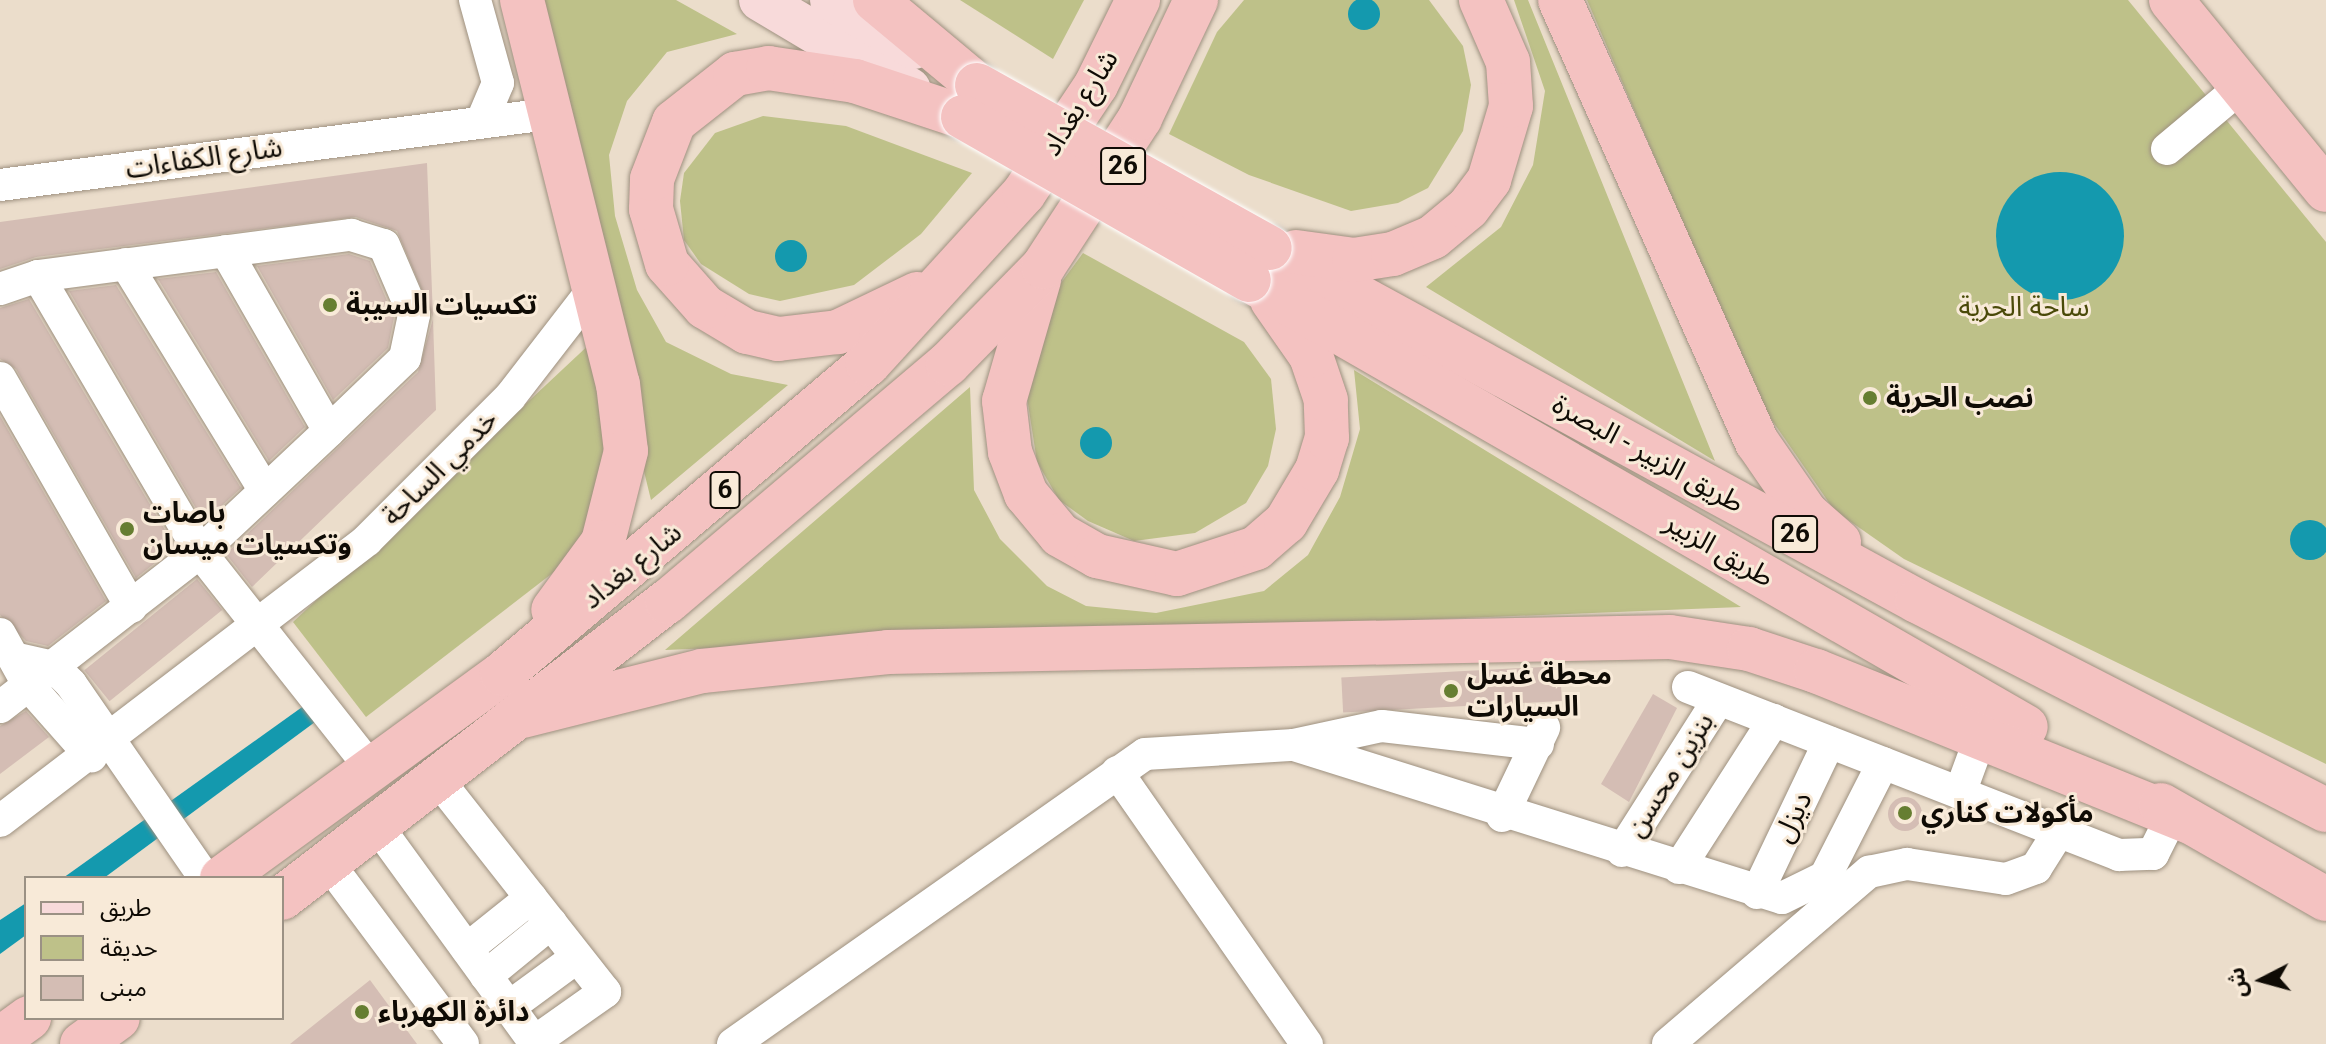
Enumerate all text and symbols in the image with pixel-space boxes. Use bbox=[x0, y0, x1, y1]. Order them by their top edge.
street label: شارع بغداد bbox=[1034, 44, 1126, 162]
street label: شارع الكفاءات bbox=[124, 130, 284, 186]
road number: 26 bbox=[1099, 144, 1147, 188]
place label: تكسيات السيبة bbox=[346, 288, 537, 322]
park label: ساحة الحرية bbox=[1958, 290, 2090, 324]
marker: تكسيات السيبة bbox=[321, 296, 339, 314]
place label: نصب الحرية bbox=[1886, 381, 2034, 415]
street label: طريق الزبير - البصرة bbox=[1547, 388, 1749, 520]
marker: نصب الحرية bbox=[1861, 389, 1879, 407]
street label: خدمي الساحة bbox=[375, 403, 505, 533]
road number: 6 bbox=[709, 468, 741, 512]
place label: باصات وتكسيات ميسان bbox=[143, 496, 352, 562]
street label: طريق الزبير bbox=[1658, 505, 1780, 595]
road number: 26 bbox=[1771, 512, 1819, 556]
street label: شارع بغداد bbox=[575, 516, 689, 616]
marker: باصات وتكسيات ميسان bbox=[118, 520, 136, 538]
place label: محطة غسل السيارات bbox=[1467, 658, 1612, 724]
marker: محطة غسل السيارات bbox=[1442, 682, 1460, 700]
street label: بنزين محسن bbox=[1619, 707, 1721, 843]
street label: ديزل bbox=[1766, 786, 1820, 848]
place label: مأكولات كناري bbox=[1921, 796, 2094, 830]
marker: مأكولات كناري bbox=[1896, 804, 1914, 822]
legend bbox=[24, 876, 284, 1020]
text: طريق bbox=[100, 894, 152, 922]
text: حديقة bbox=[100, 934, 158, 962]
north arrow bbox=[2222, 940, 2302, 1020]
text: ش bbox=[2224, 966, 2252, 999]
text: مبنى bbox=[100, 974, 147, 1002]
place label: دائرة الكهرباء bbox=[378, 995, 529, 1029]
marker: دائرة الكهرباء bbox=[353, 1003, 371, 1021]

